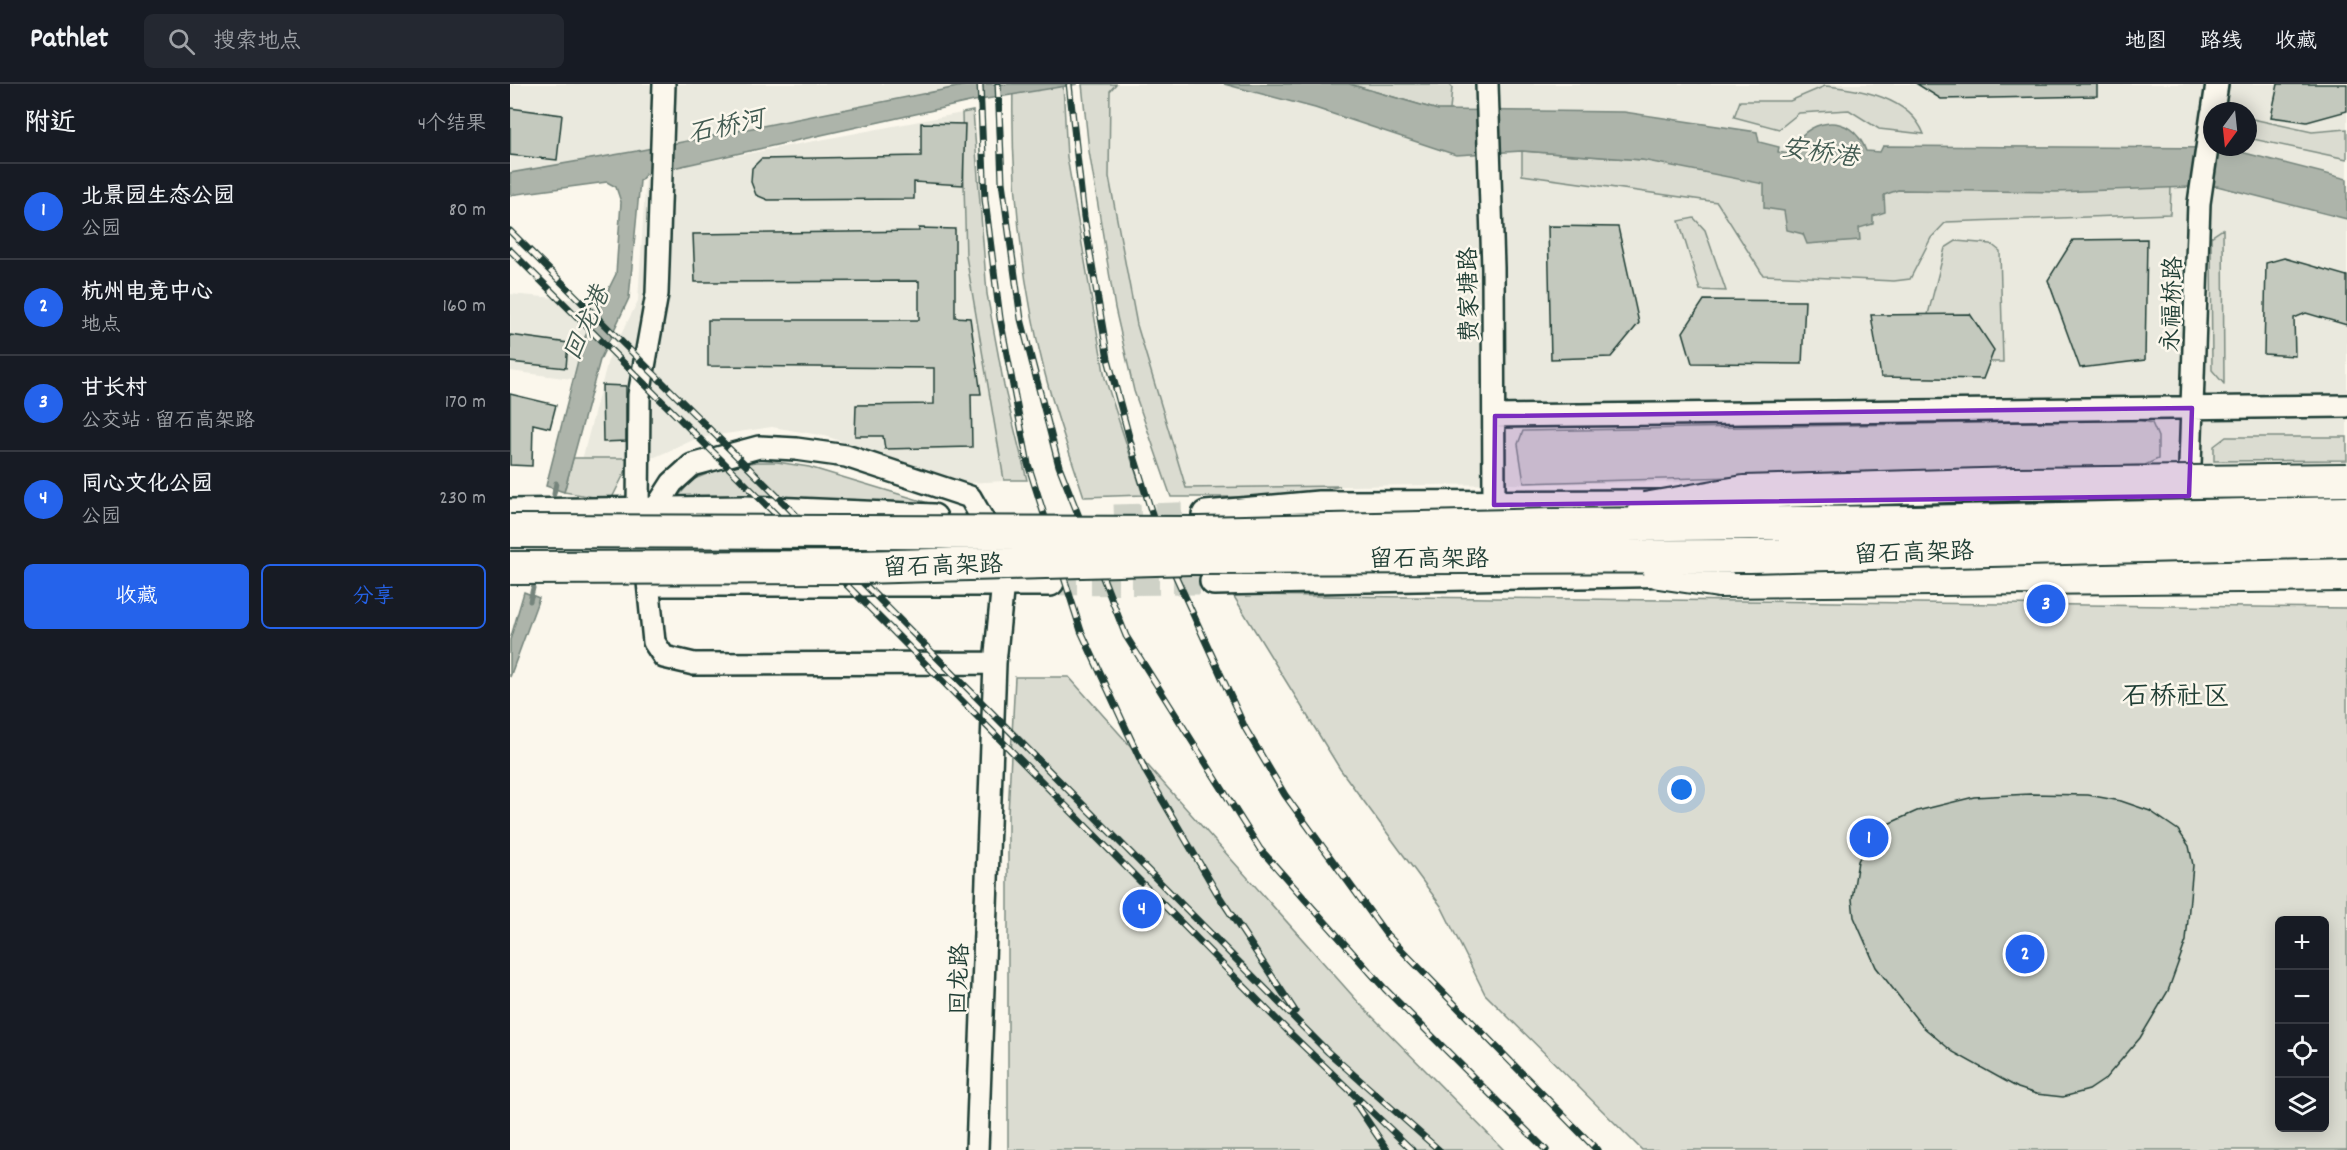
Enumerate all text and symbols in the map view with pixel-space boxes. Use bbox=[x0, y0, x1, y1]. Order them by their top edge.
search box bbox=[144, 14, 564, 68]
text: Pathlet bbox=[30, 21, 108, 61]
icon: search bbox=[165, 25, 198, 58]
text: 搜索地点 bbox=[213, 27, 301, 58]
text: 地图 bbox=[2125, 28, 2167, 58]
text: 路线 bbox=[2200, 28, 2242, 58]
text: 收藏 bbox=[2275, 28, 2317, 58]
water label: 石桥河 bbox=[685, 101, 773, 155]
north arrow bbox=[2203, 102, 2257, 156]
text: 附近 bbox=[24, 106, 76, 143]
text: 4个结果 bbox=[418, 111, 486, 139]
water label: 安桥港 bbox=[1778, 131, 1864, 179]
text: 北景园生态公园 bbox=[81, 182, 235, 213]
text: 1 bbox=[41, 197, 46, 225]
text: 80 m bbox=[449, 197, 486, 225]
text: 公园 bbox=[81, 216, 121, 244]
street label: 费家塘路 bbox=[1453, 247, 1489, 343]
street label: 永福桥路 bbox=[2155, 256, 2193, 353]
text: 杭州电竞中心 bbox=[81, 278, 213, 309]
water label: 回龙港 bbox=[555, 279, 622, 368]
text: 2 bbox=[39, 293, 48, 321]
text: 160 m bbox=[443, 293, 486, 321]
text: 地点 bbox=[81, 312, 121, 340]
text: 甘长村 bbox=[81, 374, 147, 405]
text: 3 bbox=[39, 389, 48, 417]
text: 170 m bbox=[445, 389, 486, 417]
text: 公交站 · 留石高架路 bbox=[81, 408, 255, 436]
text: 同心文化公园 bbox=[81, 470, 213, 501]
text: 4 bbox=[39, 485, 48, 513]
text: 230 m bbox=[439, 485, 486, 513]
text: 公园 bbox=[81, 504, 121, 532]
street label: 留石高架路 bbox=[1854, 536, 1975, 574]
street label: 留石高架路 bbox=[1369, 544, 1489, 578]
street label: 留石高架路 bbox=[883, 549, 1004, 587]
button: 收藏 bbox=[24, 564, 249, 629]
button: 分享 bbox=[261, 564, 486, 629]
pin: 3 bbox=[2026, 582, 2066, 626]
district label: 石桥社区 bbox=[2122, 679, 2230, 718]
your location bbox=[1667, 775, 1696, 804]
pin: 1 bbox=[1850, 816, 1888, 861]
pin: 4 bbox=[1122, 886, 1162, 932]
map controls bbox=[2275, 916, 2329, 1132]
button: + bbox=[2275, 916, 2329, 970]
pin: 2 bbox=[2006, 932, 2044, 976]
street label: 回龙路 bbox=[943, 943, 979, 1016]
button: − bbox=[2275, 970, 2329, 1024]
button: locate bbox=[2275, 1024, 2329, 1078]
button: layers bbox=[2275, 1078, 2329, 1132]

